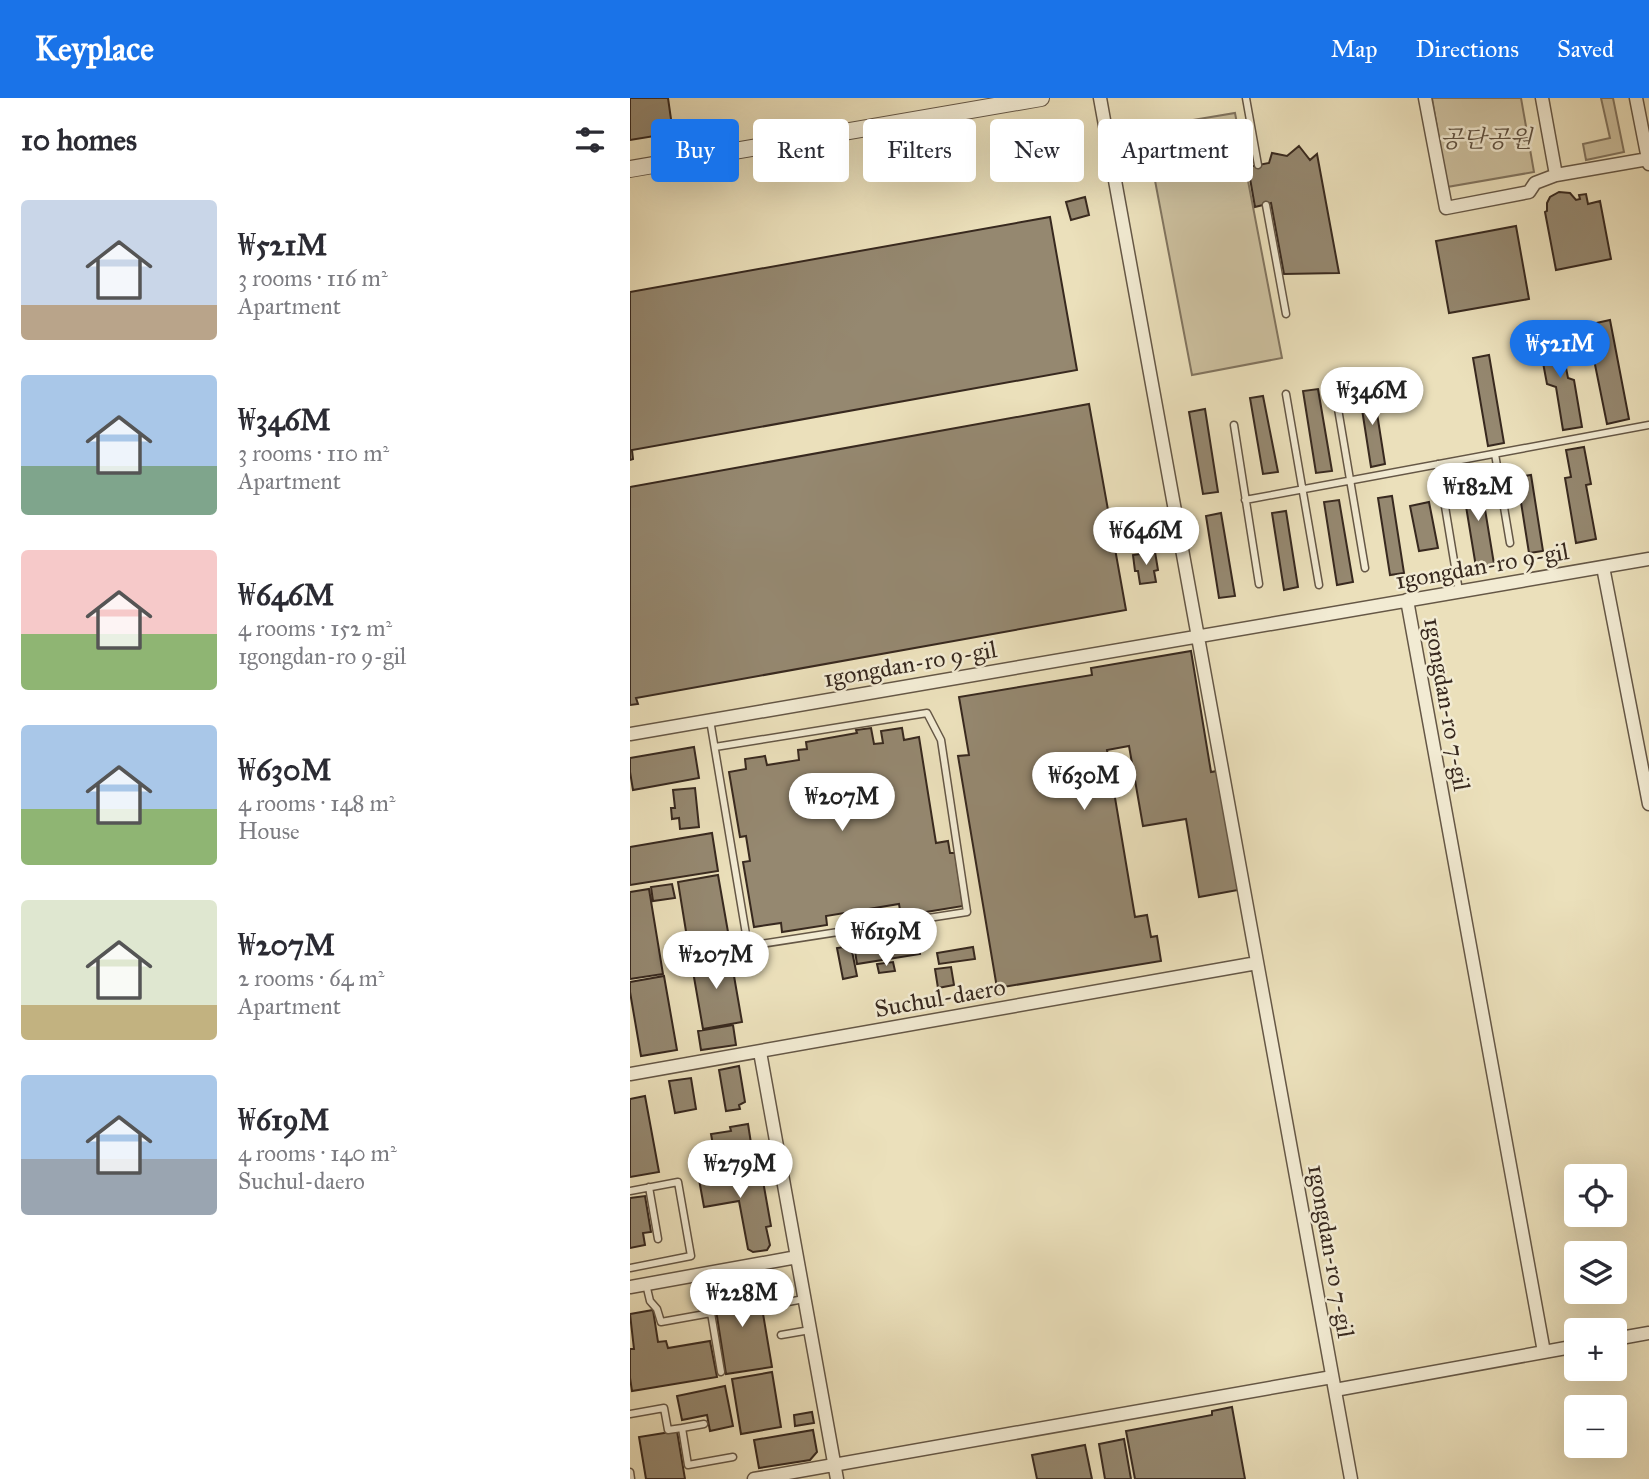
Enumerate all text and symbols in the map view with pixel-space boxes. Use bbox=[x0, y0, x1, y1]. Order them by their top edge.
text: Keyplace bbox=[35, 29, 154, 69]
text: Map bbox=[1331, 34, 1378, 64]
text: Directions bbox=[1416, 34, 1519, 64]
text: Saved bbox=[1557, 34, 1614, 64]
chip: Buy bbox=[651, 119, 739, 182]
chip: Rent bbox=[753, 119, 849, 182]
chip: Filters bbox=[863, 119, 976, 182]
chip: New bbox=[990, 119, 1084, 182]
chip: Apartment bbox=[1098, 119, 1253, 182]
icon: filters bbox=[571, 121, 609, 159]
text: 10 homes bbox=[21, 122, 137, 158]
park label: 공단공원 bbox=[1440, 124, 1534, 154]
text: ₩521M bbox=[238, 227, 327, 263]
icon: home bbox=[77, 228, 161, 312]
text: 3 rooms · 116 m² bbox=[238, 264, 388, 292]
text: Apartment bbox=[238, 292, 341, 320]
pin: ₩521M bbox=[1511, 320, 1609, 380]
text: ₩521M bbox=[1526, 329, 1594, 357]
pin: ₩346M bbox=[1323, 368, 1421, 427]
text: ₩346M bbox=[1336, 376, 1408, 404]
text: ₩346M bbox=[238, 402, 331, 438]
icon: home bbox=[77, 403, 161, 487]
text: 3 rooms · 110 m² bbox=[238, 439, 389, 467]
pin: ₩182M bbox=[1429, 464, 1527, 523]
text: Apartment bbox=[238, 467, 341, 495]
text: ₩182M bbox=[1443, 472, 1513, 500]
pin: ₩646M bbox=[1097, 508, 1195, 567]
text: ₩646M bbox=[1109, 516, 1183, 544]
street label: 1gongdan-ro 9-gil bbox=[1393, 536, 1572, 596]
text: ₩646M bbox=[238, 577, 334, 613]
icon: home bbox=[77, 578, 161, 662]
text: 4 rooms · 152 m² bbox=[238, 614, 392, 642]
street label: 1gongdan-ro 7-gil bbox=[1417, 615, 1477, 793]
street label: 1gongdan-ro 9-gil bbox=[821, 634, 1000, 694]
text: 1gongdan-ro 9-gil bbox=[238, 642, 406, 670]
text: ₩630M bbox=[238, 752, 331, 788]
pin: ₩630M bbox=[1035, 752, 1133, 812]
icon: home bbox=[77, 753, 161, 837]
text: ₩630M bbox=[1048, 761, 1120, 789]
pin: ₩207M bbox=[793, 774, 891, 833]
text: ₩207M bbox=[805, 782, 879, 810]
text: 4 rooms · 148 m² bbox=[238, 789, 395, 817]
text: House bbox=[238, 817, 300, 845]
pin: ₩619M bbox=[837, 908, 935, 968]
text: ₩619M bbox=[851, 917, 921, 945]
text: ₩207M bbox=[238, 927, 335, 963]
icon: home bbox=[77, 928, 161, 1012]
pin: ₩207M bbox=[667, 932, 765, 991]
text: ₩207M bbox=[679, 940, 753, 968]
text: 2 rooms · 64 m² bbox=[238, 964, 384, 992]
street label: Suchul-daero bbox=[872, 972, 1008, 1024]
text: Apartment bbox=[238, 992, 341, 1020]
text: ₩619M bbox=[238, 1102, 330, 1138]
icon: home bbox=[77, 1103, 161, 1187]
text: 4 rooms · 140 m² bbox=[238, 1139, 397, 1167]
pin: ₩279M bbox=[691, 1140, 789, 1200]
text: ₩279M bbox=[704, 1149, 776, 1177]
street label: 1gongdan-ro 7-gil bbox=[1301, 1162, 1361, 1340]
map controls bbox=[1564, 1164, 1627, 1458]
button: locate bbox=[1564, 1164, 1627, 1227]
text: Suchul-daero bbox=[238, 1167, 365, 1195]
button: layers bbox=[1564, 1241, 1627, 1304]
pin: ₩228M bbox=[693, 1270, 791, 1329]
text: ₩228M bbox=[706, 1278, 778, 1306]
button: + bbox=[1564, 1318, 1627, 1381]
button: − bbox=[1564, 1395, 1627, 1458]

